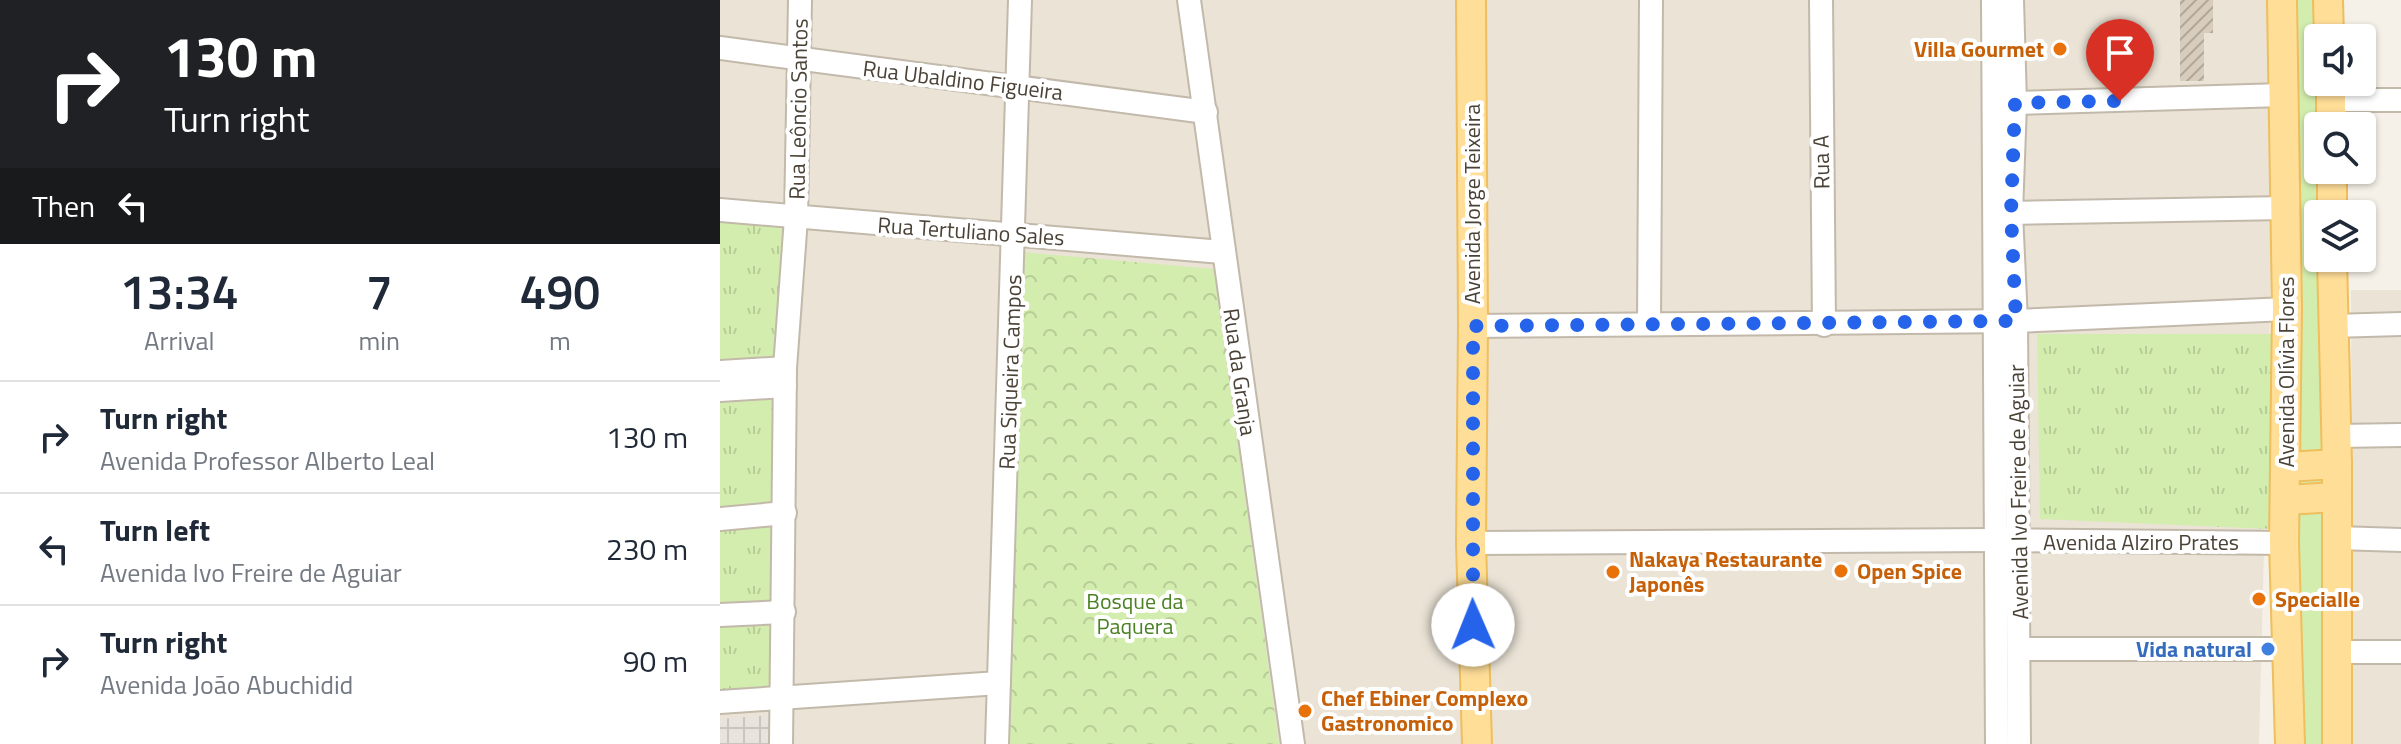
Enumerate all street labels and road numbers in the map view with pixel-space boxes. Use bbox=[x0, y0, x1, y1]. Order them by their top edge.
street label: Rua Leôncio Santos bbox=[779, 18, 817, 200]
street label: Rua Ubaldino Figueira bbox=[861, 51, 1065, 109]
street label: Avenida Jorge Teixeira bbox=[1455, 104, 1489, 304]
street label: Rua A bbox=[1804, 135, 1838, 189]
street label: Rua Tertuliano Sales bbox=[876, 208, 1066, 254]
street label: Rua Siqueira Campos bbox=[990, 274, 1030, 470]
street label: Avenida Olívia Flores bbox=[2269, 276, 2303, 468]
street label: Rua da Granja bbox=[1214, 306, 1266, 438]
street label: Avenida Ivo Freire de Aguiar bbox=[1999, 364, 2037, 620]
street label: Avenida Alziro Prates bbox=[2043, 525, 2239, 559]

